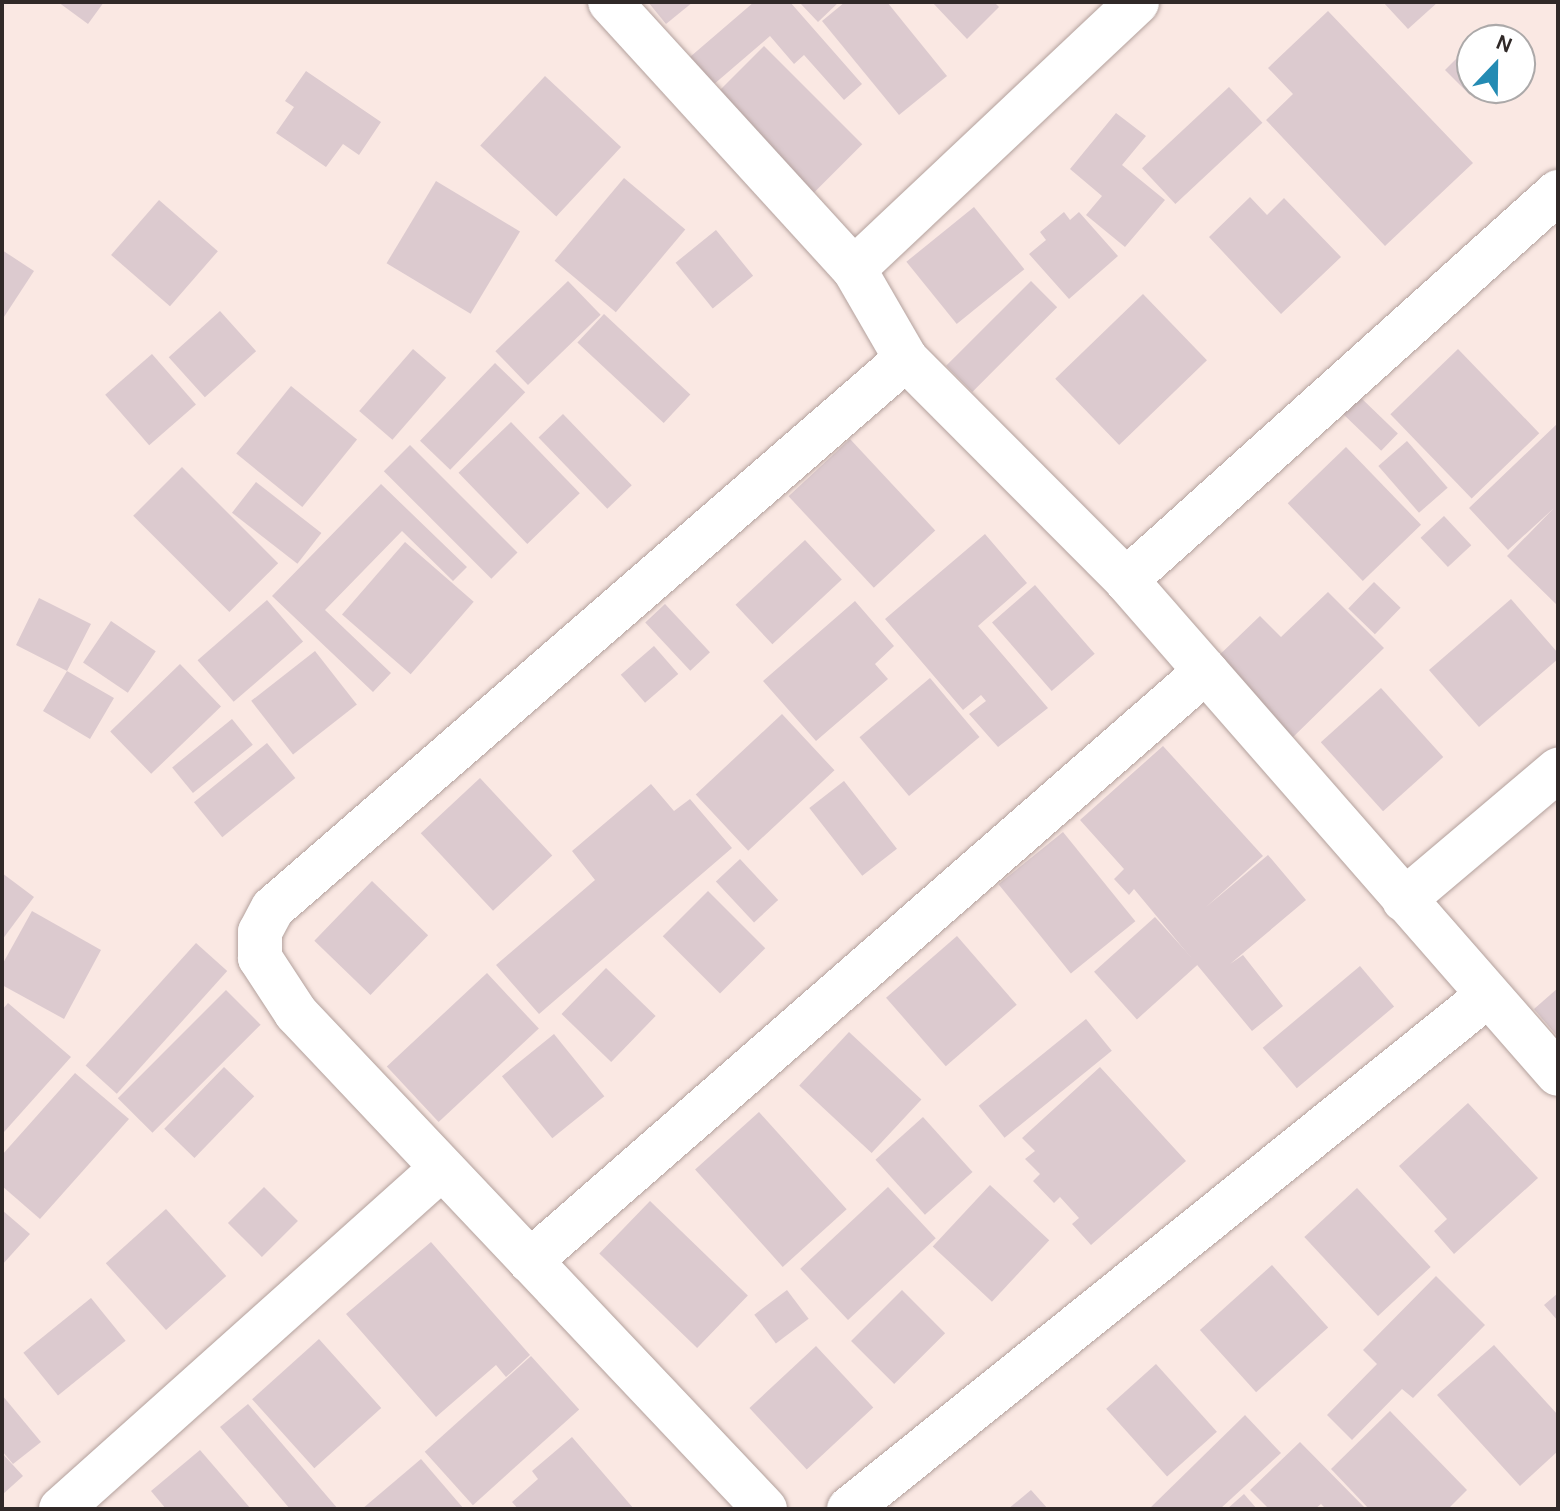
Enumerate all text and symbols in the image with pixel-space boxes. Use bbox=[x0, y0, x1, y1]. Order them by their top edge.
north arrow bbox=[1456, 24, 1536, 104]
text: N bbox=[1492, 29, 1516, 59]

